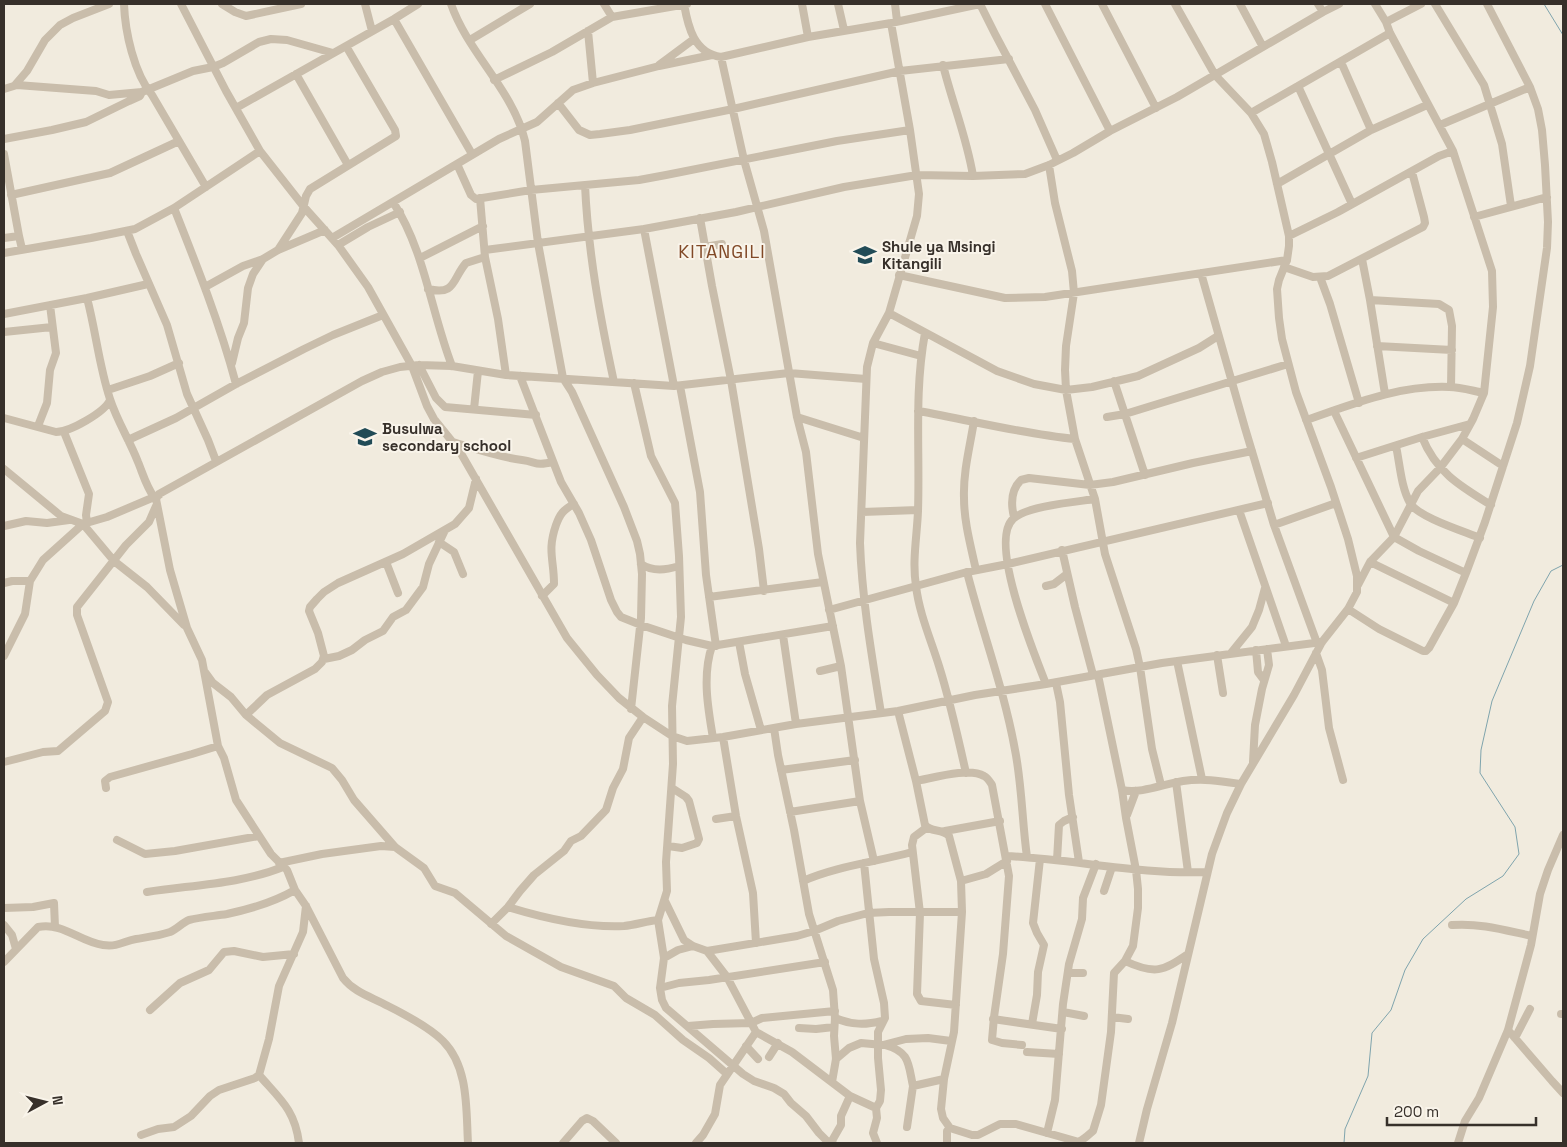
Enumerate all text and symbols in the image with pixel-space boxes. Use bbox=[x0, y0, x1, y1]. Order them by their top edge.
place label: Shule ya Msingi Kitangili bbox=[882, 237, 996, 273]
district label: KITANGILI bbox=[678, 240, 766, 263]
school or university icon: Shule ya Msingi Kitangili bbox=[852, 242, 878, 268]
place label: Busulwa secondary school bbox=[382, 419, 511, 455]
school or university icon: Busulwa secondary school bbox=[352, 424, 378, 450]
north arrow bbox=[20, 1077, 70, 1127]
scale bar bbox=[1387, 1094, 1536, 1126]
text: N bbox=[48, 1095, 67, 1106]
text: 200 m bbox=[1394, 1102, 1439, 1121]

